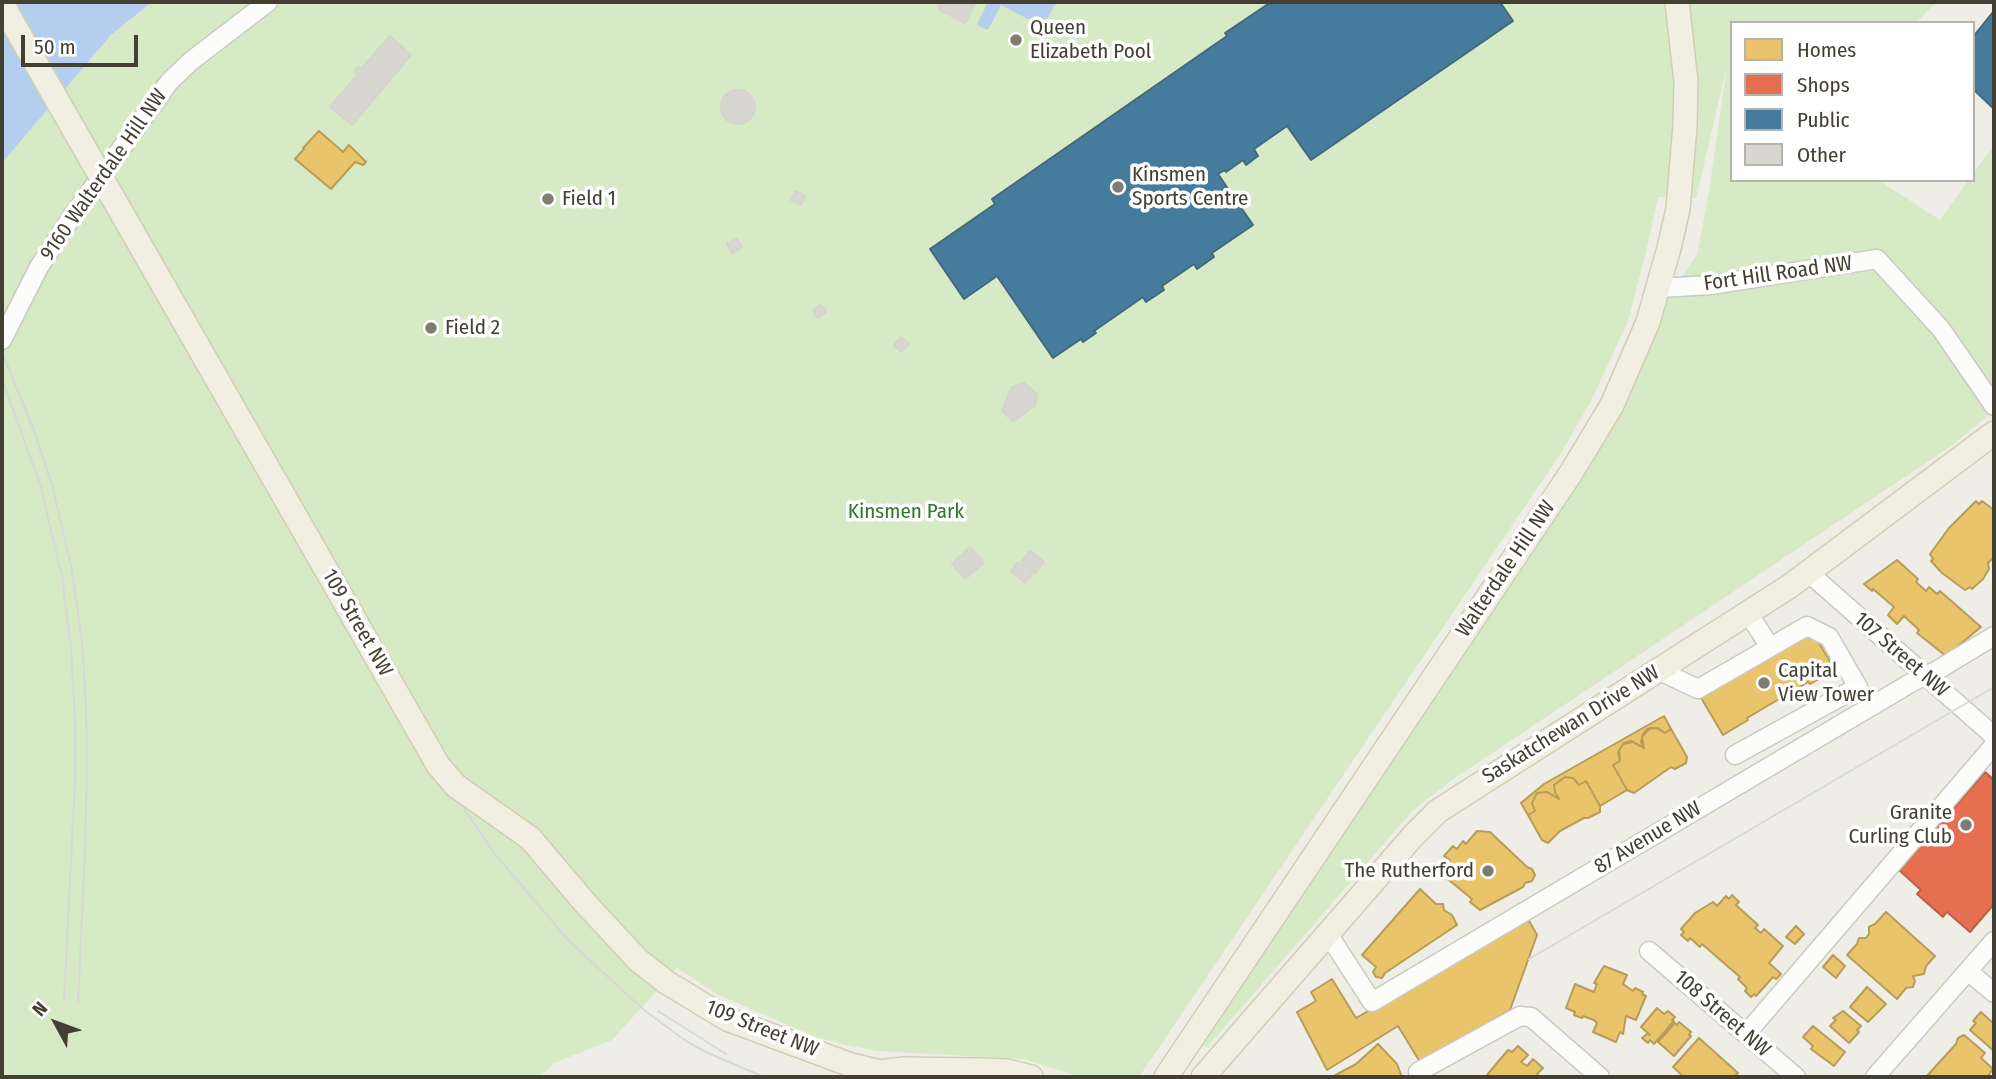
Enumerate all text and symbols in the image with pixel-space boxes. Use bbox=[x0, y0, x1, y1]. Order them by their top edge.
place label: Queen Elizabeth Pool bbox=[1030, 15, 1151, 65]
scale bar bbox=[24, 21, 142, 65]
legend bbox=[1730, 21, 1975, 182]
marker: Queen Elizabeth Pool bbox=[1008, 32, 1024, 48]
text: 50 m bbox=[34, 34, 76, 60]
text: Homes bbox=[1797, 37, 1856, 63]
text: Shops bbox=[1797, 72, 1850, 98]
street label: 9160 Walterdale Hill NW bbox=[35, 84, 173, 266]
text: Public bbox=[1797, 107, 1849, 133]
text: Other bbox=[1797, 142, 1846, 168]
place label: Kinsmen Sports Centre bbox=[1132, 162, 1248, 212]
marker: Kinsmen Sports Centre bbox=[1110, 179, 1126, 195]
place label: Field 1 bbox=[562, 186, 616, 212]
marker: Field 1 bbox=[540, 191, 556, 207]
street label: Fort Hill Road NW bbox=[1702, 251, 1854, 297]
place label: Field 2 bbox=[445, 315, 500, 341]
marker: Field 2 bbox=[423, 320, 439, 336]
street label: Walterdale Hill NW bbox=[1451, 496, 1561, 642]
park label: Kinsmen Park bbox=[848, 499, 964, 525]
street label: 109 Street NW bbox=[316, 565, 398, 681]
street label: 107 Street NW bbox=[1848, 607, 1954, 703]
place label: Capital View Tower bbox=[1778, 658, 1874, 708]
street label: Saskatchewan Drive NW bbox=[1478, 660, 1664, 790]
marker: Capital View Tower bbox=[1756, 675, 1772, 691]
street label: 87 Avenue NW bbox=[1590, 796, 1706, 880]
place label: Granite Curling Club bbox=[1849, 800, 1952, 850]
marker: Granite Curling Club bbox=[1958, 817, 1974, 833]
place label: The Rutherford bbox=[1345, 858, 1474, 884]
marker: The Rutherford bbox=[1480, 863, 1496, 879]
street label: 108 Street NW bbox=[1669, 965, 1775, 1063]
north arrow bbox=[21, 988, 91, 1058]
street label: 109 Street NW bbox=[702, 995, 822, 1063]
text: N bbox=[27, 997, 52, 1021]

